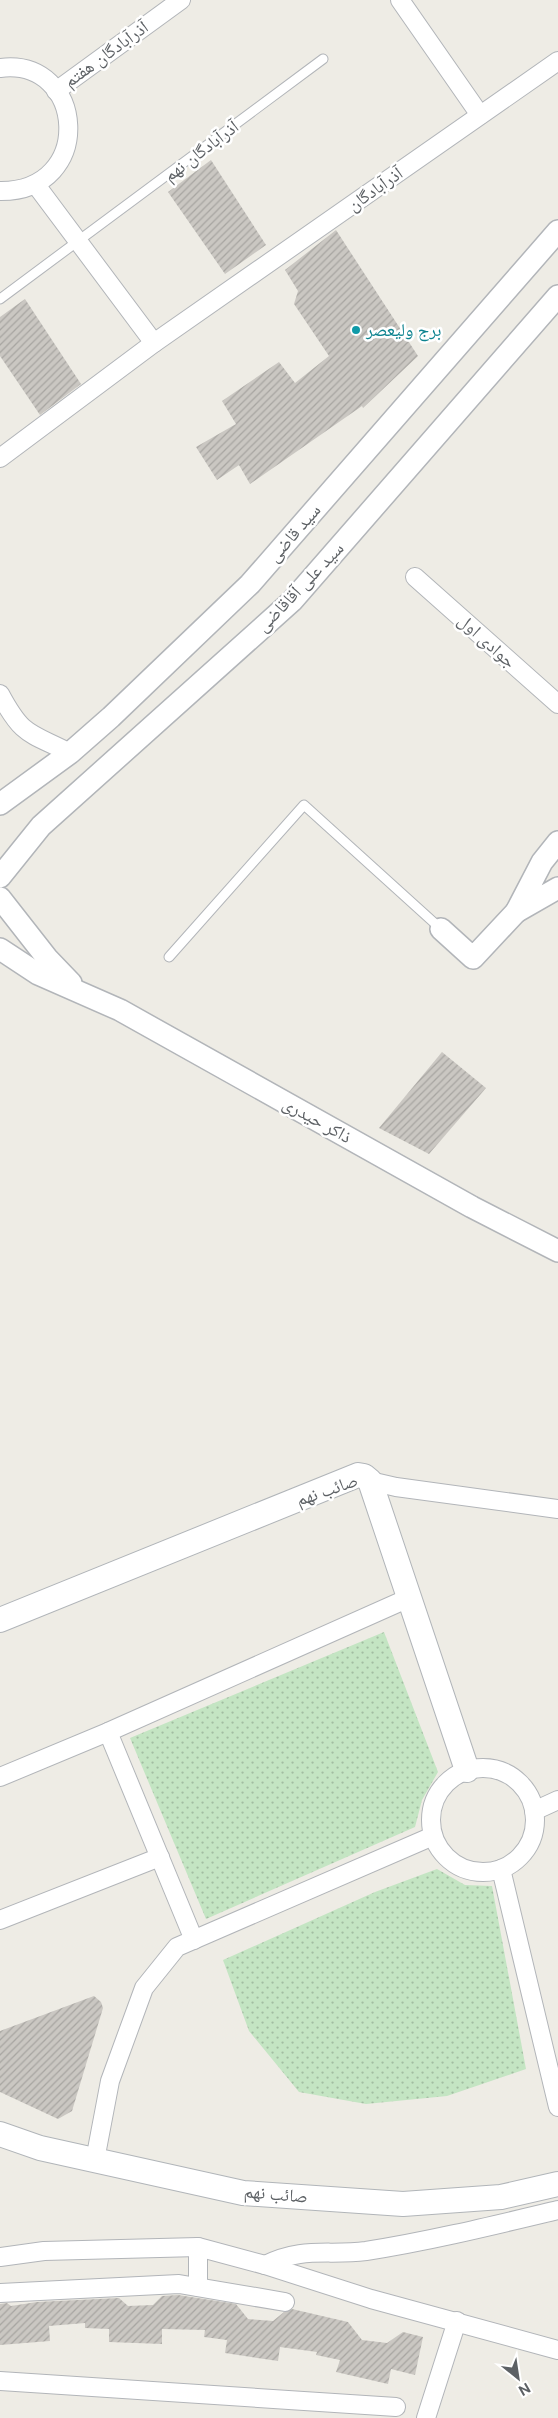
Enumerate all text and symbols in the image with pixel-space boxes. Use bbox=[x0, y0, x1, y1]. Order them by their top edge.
street label: آذرآبادگان هفتم bbox=[60, 16, 153, 93]
street label: آذرآبادگان نهم bbox=[159, 115, 244, 187]
street label: آذرآبادگان bbox=[343, 162, 407, 216]
place label: برج ولیعصر bbox=[365, 319, 442, 342]
marker: برج ولیعصر bbox=[350, 324, 362, 336]
street label: سید قاضی bbox=[263, 499, 325, 567]
street label: سید علی آقاقاضی bbox=[252, 537, 348, 637]
street label: جوادی اول bbox=[453, 609, 521, 673]
street label: ذاکر حیدری bbox=[279, 1092, 355, 1148]
street label: صائب نهم bbox=[293, 1469, 361, 1512]
street label: صائب نهم bbox=[243, 2180, 309, 2209]
north arrow bbox=[493, 2353, 543, 2403]
text: N bbox=[516, 2380, 533, 2399]

